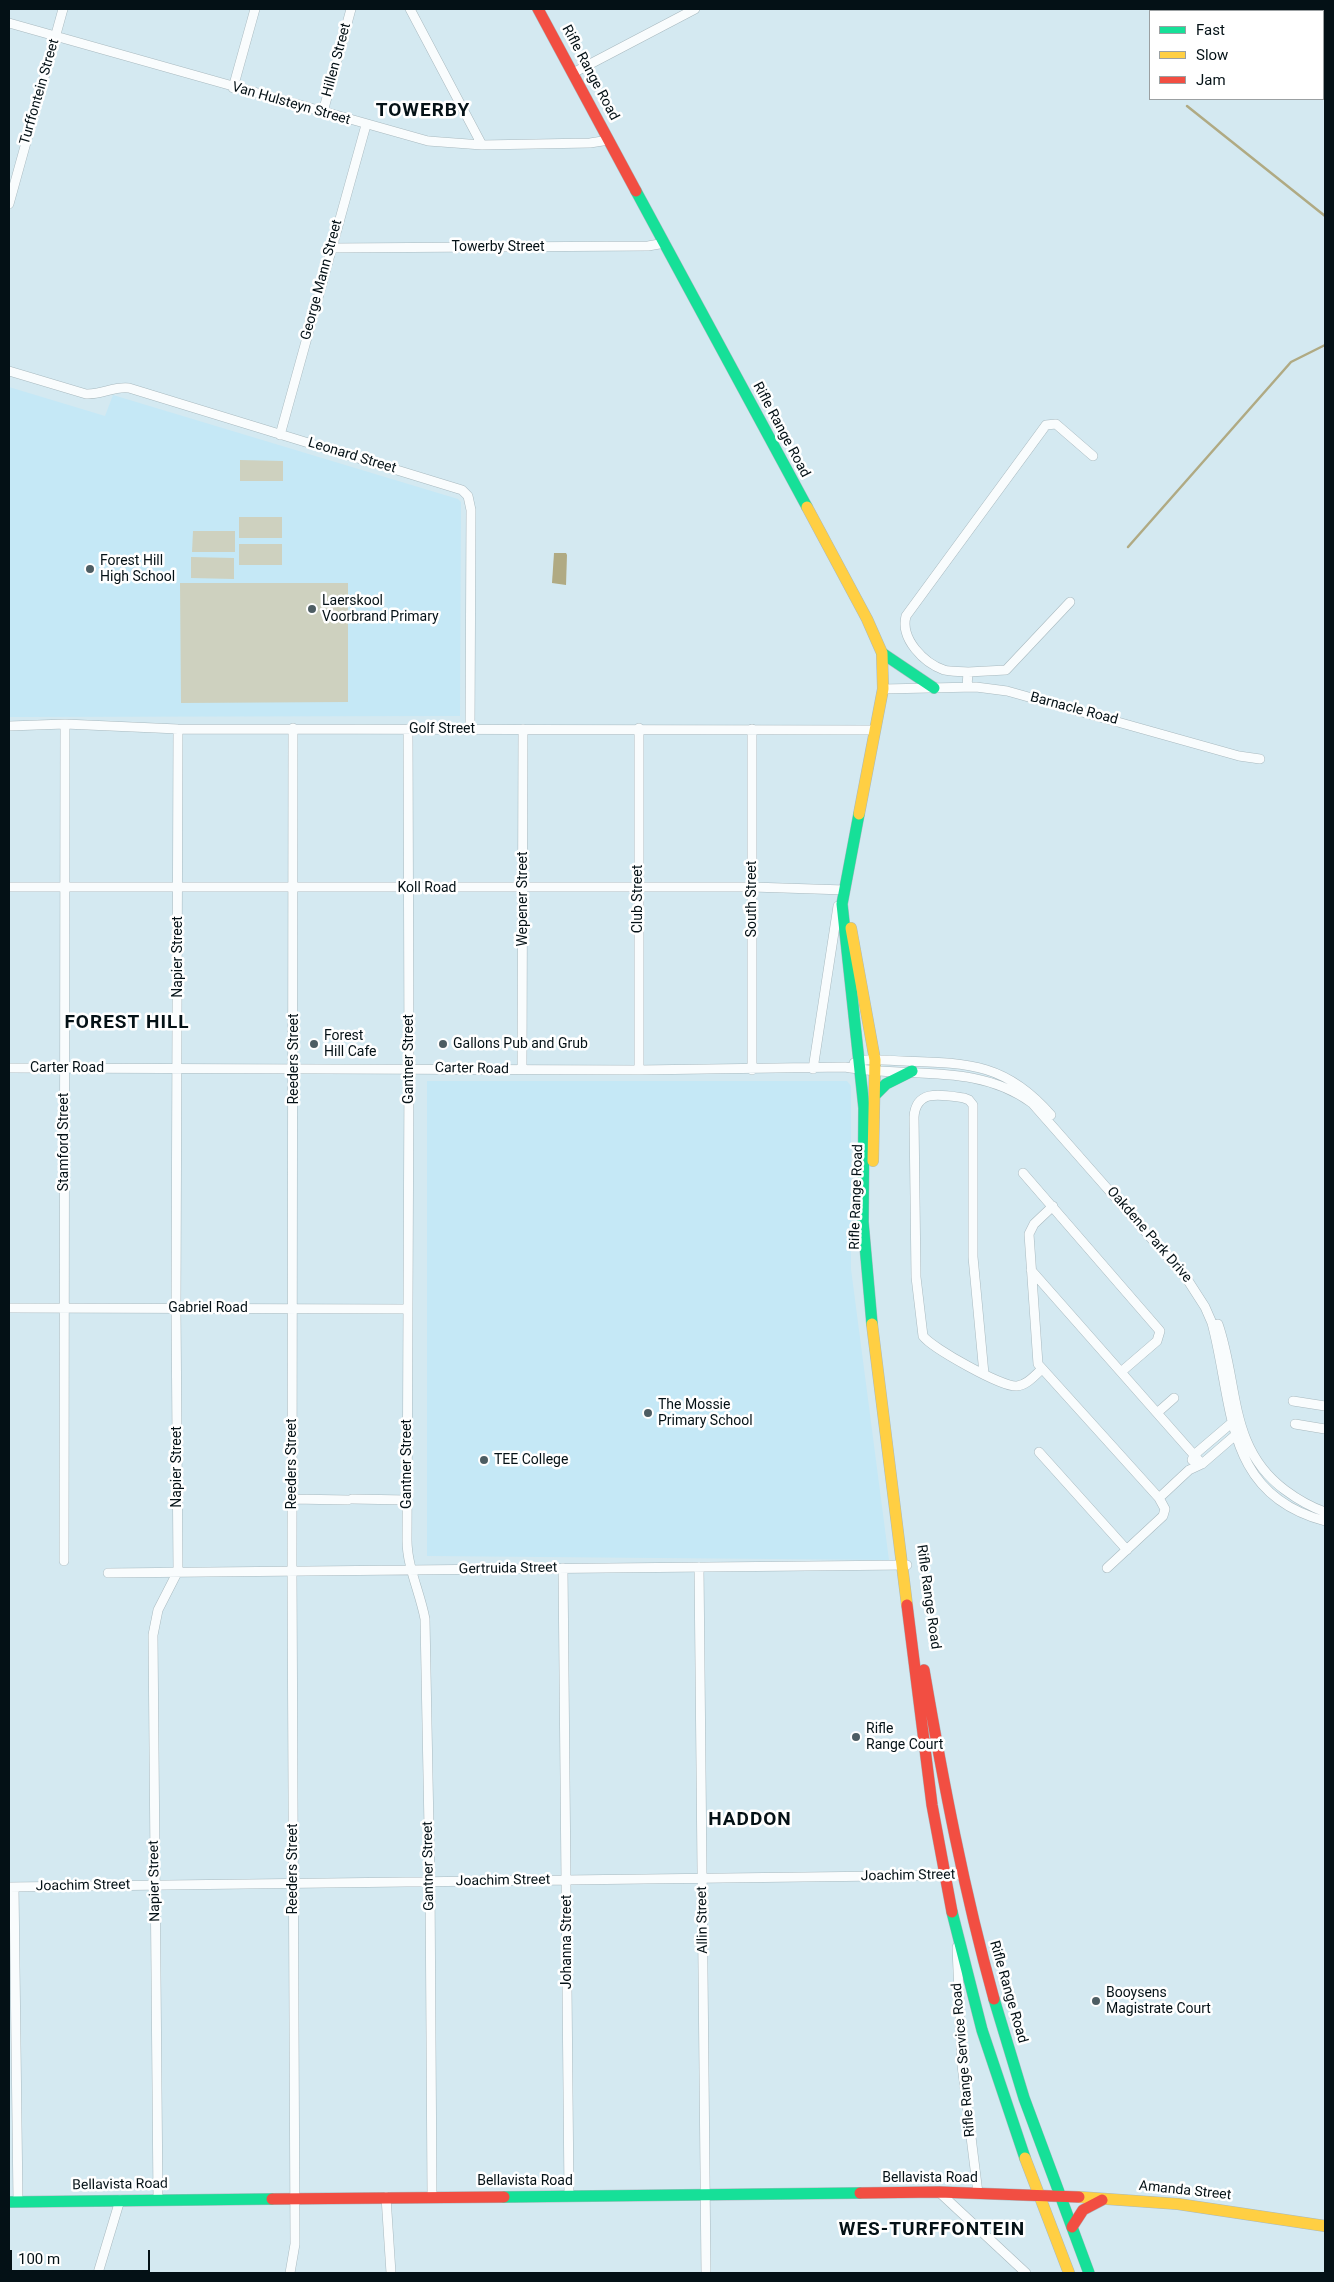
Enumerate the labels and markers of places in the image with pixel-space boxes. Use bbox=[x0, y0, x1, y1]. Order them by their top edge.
place label: Forest Hill High School bbox=[100, 553, 175, 586]
marker: Forest Hill High School bbox=[84, 563, 96, 575]
place label: Laerskool Voorbrand Primary bbox=[322, 593, 439, 626]
marker: Laerskool Voorbrand Primary bbox=[306, 603, 318, 615]
place label: Forest Hill Cafe bbox=[324, 1028, 377, 1060]
place label: Gallons Pub and Grub bbox=[453, 1036, 588, 1052]
marker: Forest Hill Cafe bbox=[308, 1038, 320, 1050]
marker: Gallons Pub and Grub bbox=[437, 1038, 449, 1050]
place label: The Mossie Primary School bbox=[658, 1397, 753, 1430]
marker: The Mossie Primary School bbox=[642, 1407, 654, 1419]
place label: TEE College bbox=[494, 1452, 568, 1468]
marker: TEE College bbox=[478, 1454, 490, 1466]
place label: Rifle Range Court bbox=[866, 1721, 943, 1754]
marker: Rifle Range Court bbox=[850, 1731, 862, 1743]
place label: Booysens Magistrate Court bbox=[1106, 1985, 1211, 2018]
marker: Booysens Magistrate Court bbox=[1090, 1995, 1102, 2007]

